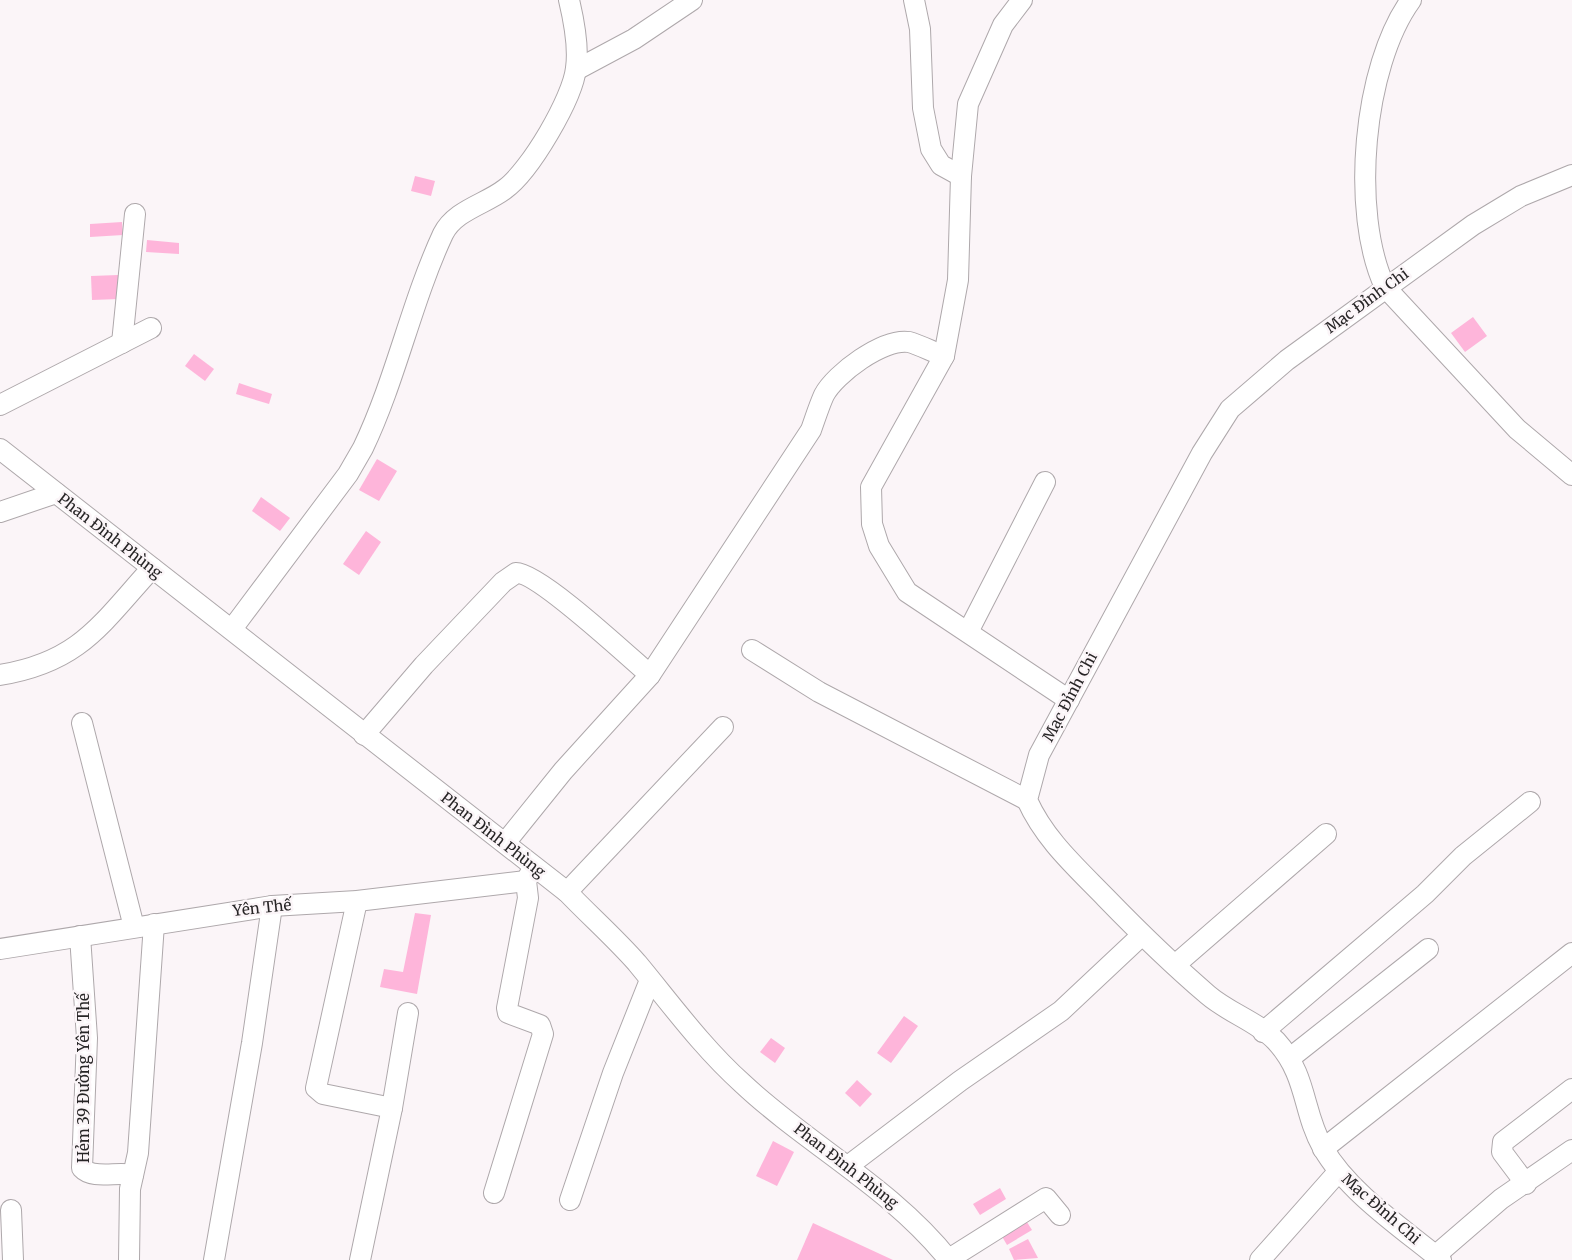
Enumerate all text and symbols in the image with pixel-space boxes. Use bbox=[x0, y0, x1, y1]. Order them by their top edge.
street label: Mạc Đỉnh Chi bbox=[1321, 264, 1412, 337]
street label: Phan Đình Phùng bbox=[54, 489, 166, 582]
street label: Mạc Đỉnh Chi bbox=[1038, 649, 1101, 745]
street label: Phan Đình Phùng bbox=[437, 788, 549, 881]
street label: Yên Thế bbox=[231, 894, 293, 920]
street label: Hẻm 39 Đường Yên Thế bbox=[73, 992, 93, 1163]
street label: Phan Đình Phùng bbox=[790, 1119, 902, 1212]
street label: Mạc Đỉnh Chi bbox=[1338, 1169, 1425, 1248]

